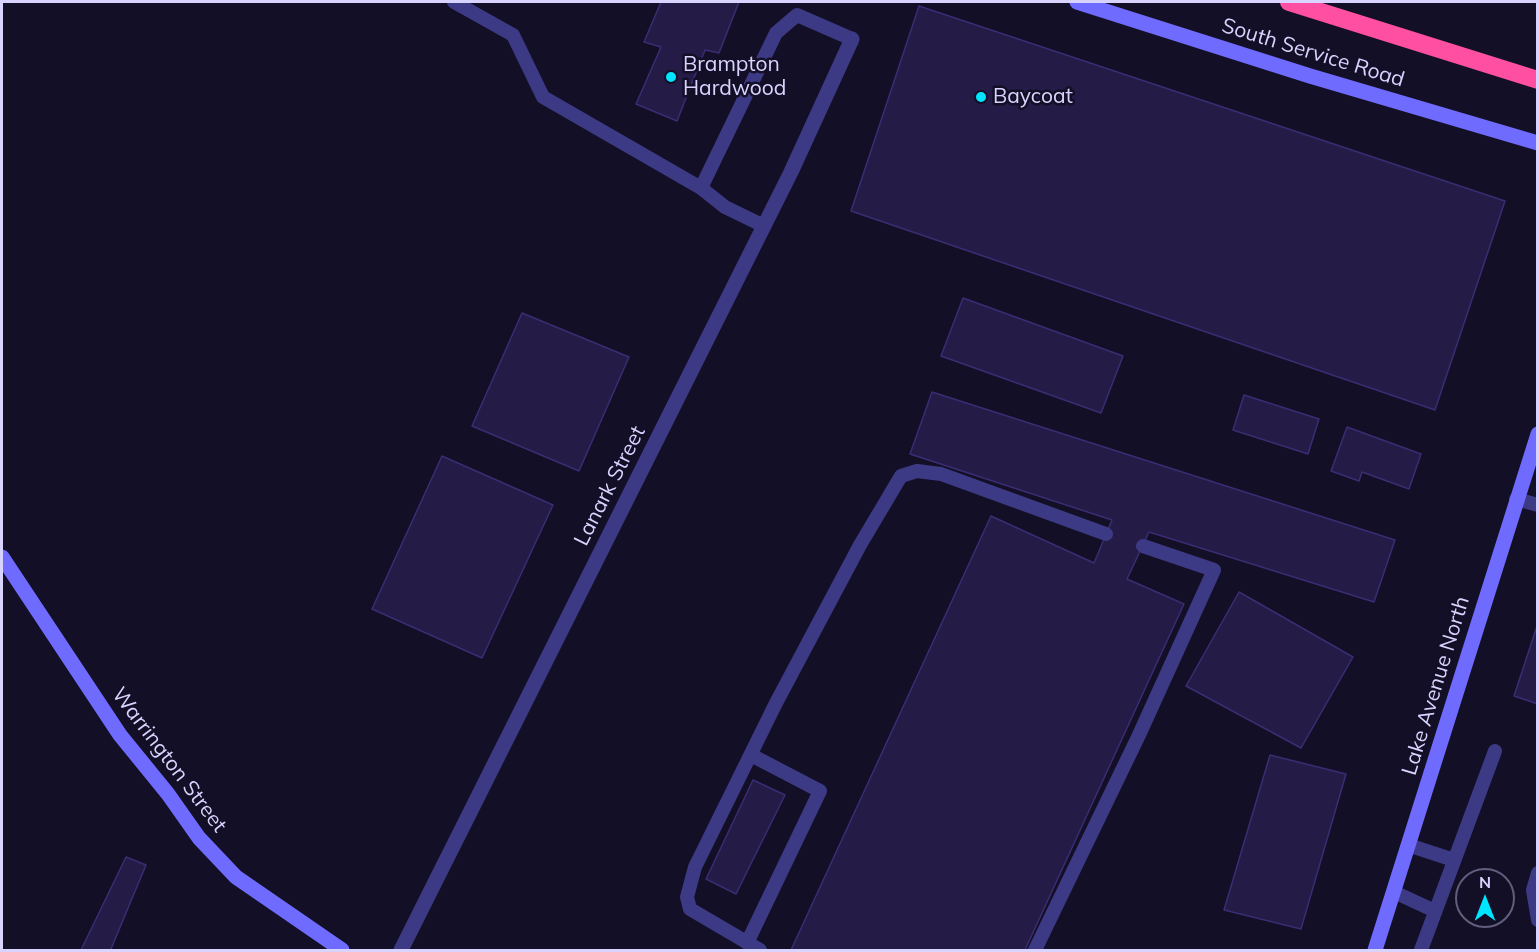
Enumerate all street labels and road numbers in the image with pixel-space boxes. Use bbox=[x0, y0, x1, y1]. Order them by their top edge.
street label: South Service Road bbox=[1219, 13, 1407, 93]
street label: Lanark Street bbox=[569, 422, 651, 550]
street label: Lake Avenue North bbox=[1397, 594, 1475, 778]
street label: Warrington Street bbox=[106, 683, 232, 837]

